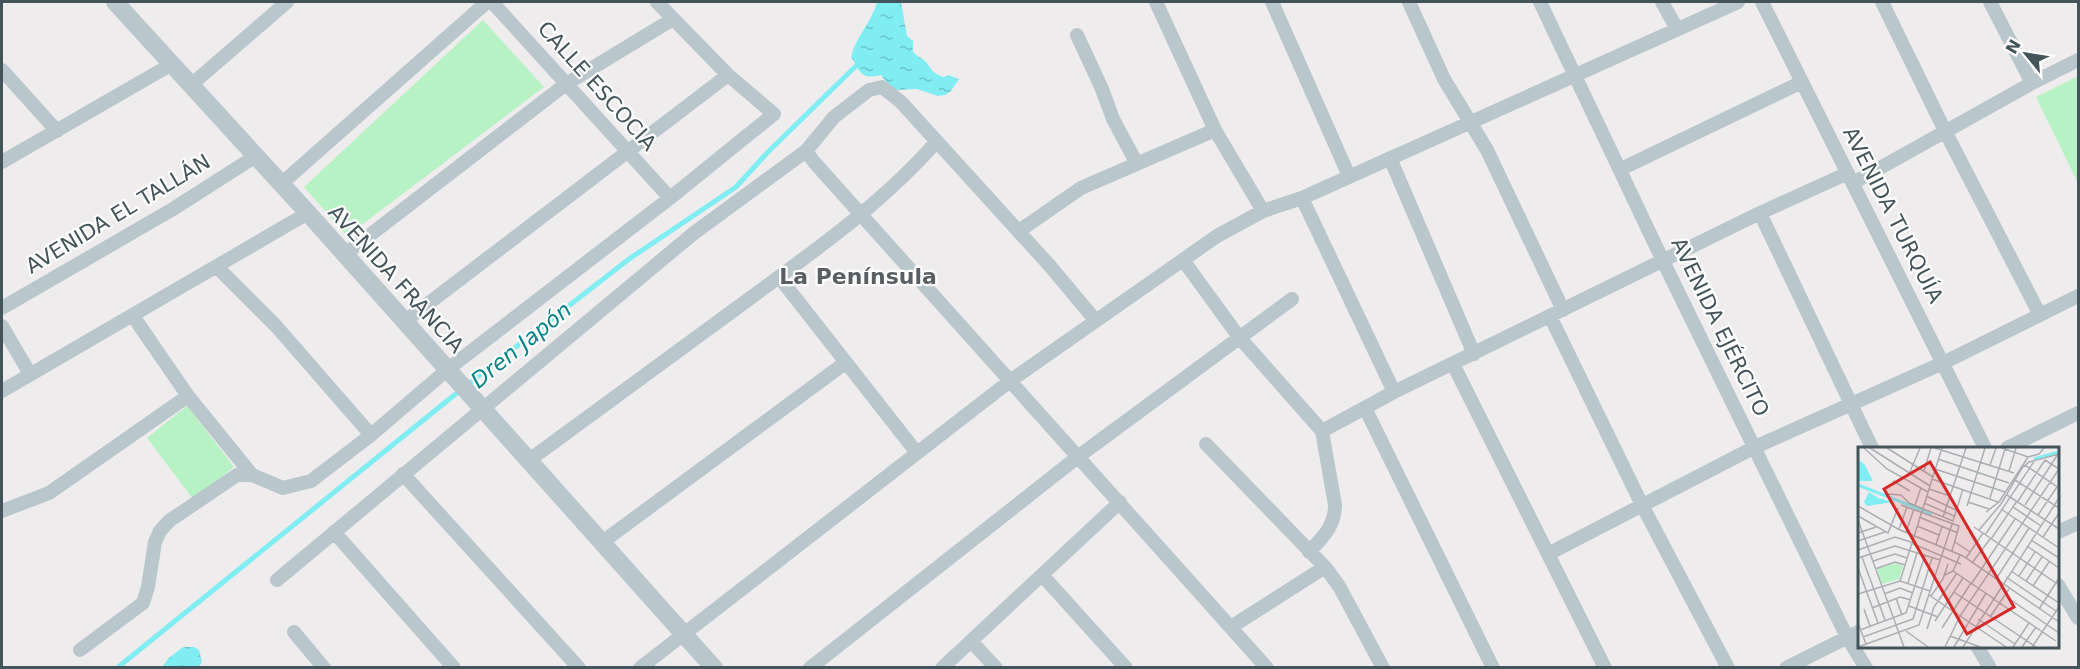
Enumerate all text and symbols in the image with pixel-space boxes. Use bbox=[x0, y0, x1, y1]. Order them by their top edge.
street label: CALLE ESCOCIA bbox=[533, 17, 662, 156]
north arrow bbox=[1996, 24, 2056, 84]
text: N bbox=[2002, 36, 2025, 57]
street label: AVENIDA TURQUÍA bbox=[1838, 122, 1949, 308]
street label: AVENIDA EL TALLÁN bbox=[21, 149, 214, 279]
street label: AVENIDA FRANCIA bbox=[323, 200, 469, 358]
street label: AVENIDA EJÉRCITO bbox=[1666, 233, 1775, 420]
district label: La Península bbox=[779, 264, 937, 289]
water label: Dren Japón bbox=[466, 297, 576, 393]
inset map bbox=[1858, 447, 2059, 648]

